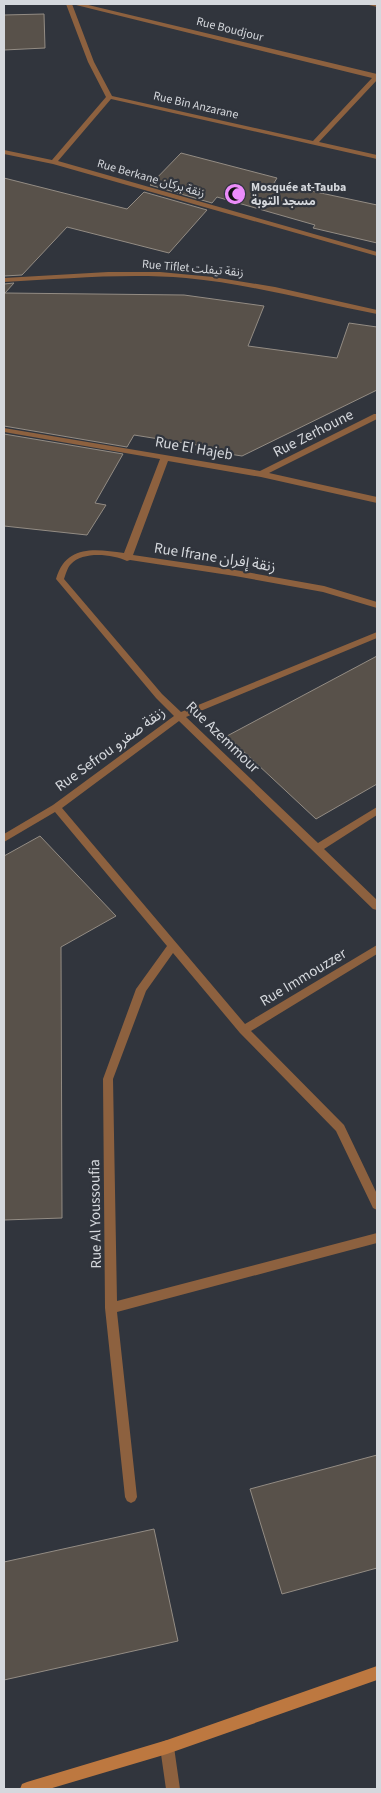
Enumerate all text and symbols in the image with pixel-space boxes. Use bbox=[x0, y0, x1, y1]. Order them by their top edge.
street label: Rue Boudjour bbox=[195, 13, 266, 46]
street label: Rue Bin Anzarane bbox=[152, 87, 240, 124]
street label: Rue Berkane زنقة بركان bbox=[95, 155, 207, 202]
place label: Mosquée at-Tauba مسجد التوبة bbox=[251, 179, 346, 210]
mosque icon: Mosquée at-Tauba مسجد التوبة bbox=[223, 182, 247, 206]
street label: Rue Tiflet زنقة تيفلت bbox=[141, 256, 245, 281]
street label: Rue Zerhoune bbox=[269, 404, 357, 463]
street label: Rue El Hajeb bbox=[153, 431, 234, 466]
street label: Rue Ifrane زنقة إفران bbox=[153, 538, 277, 577]
street label: Rue Azemmour bbox=[181, 697, 265, 779]
street label: Rue Sefrou زنقة صفرو bbox=[51, 702, 170, 797]
street label: Rue Immouzzer bbox=[256, 943, 351, 1012]
street label: Rue Al Youssoufia bbox=[84, 1159, 107, 1269]

